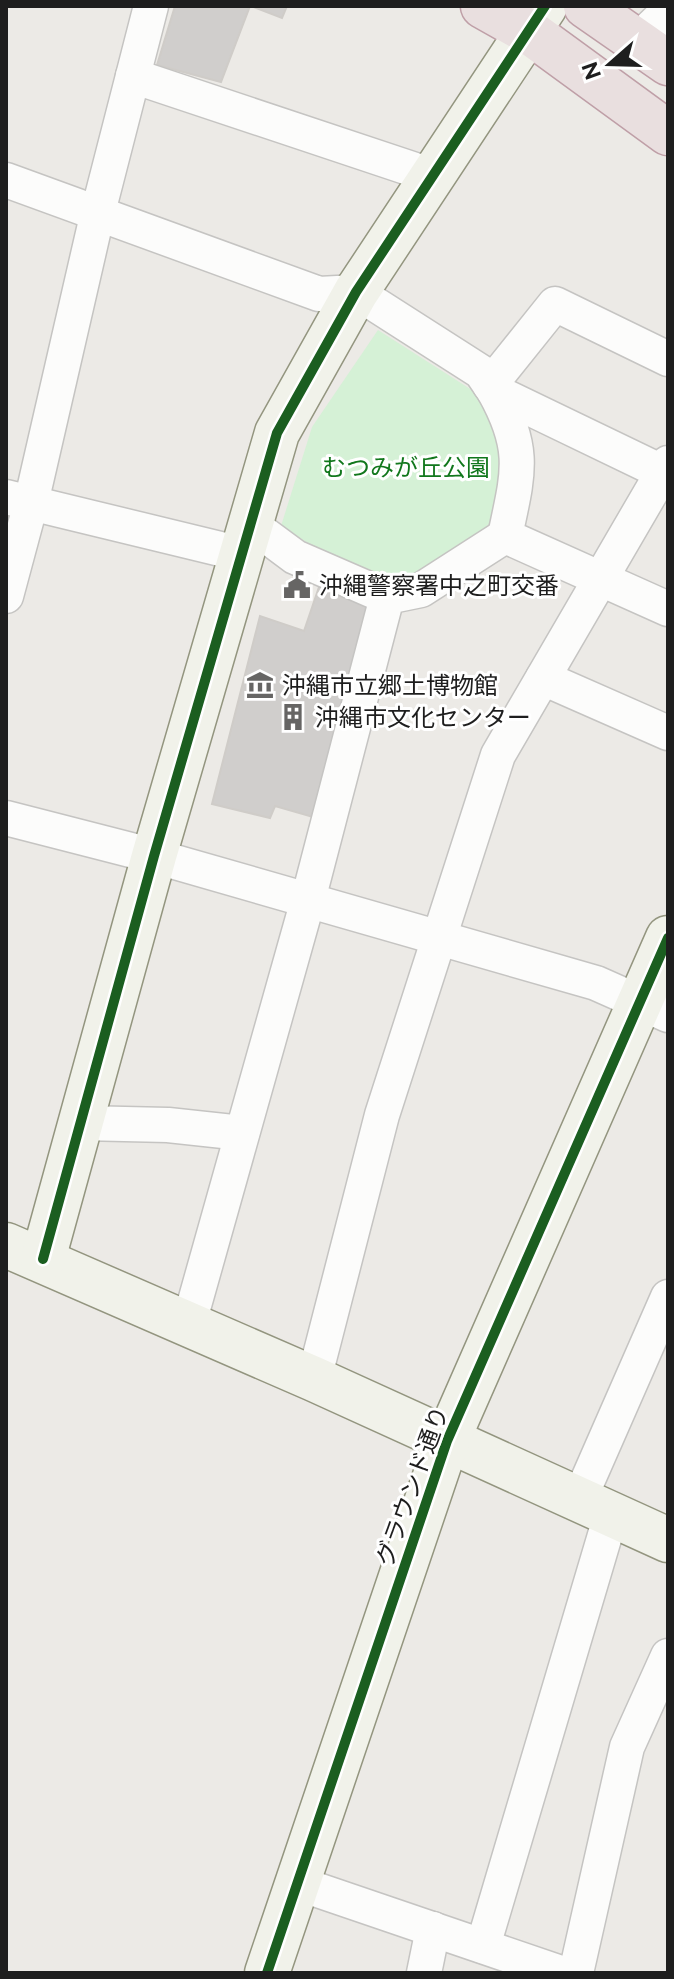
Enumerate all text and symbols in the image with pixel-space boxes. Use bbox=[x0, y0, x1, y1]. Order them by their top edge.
north arrow bbox=[570, 24, 650, 104]
text: N bbox=[576, 59, 606, 83]
park label: むつみが丘公園 bbox=[322, 453, 490, 482]
public building icon: 沖縄警察署中之町交番 bbox=[282, 570, 312, 600]
place label: 沖縄警察署中之町交番 bbox=[319, 571, 559, 600]
museum icon: 沖縄市立郷土博物館 bbox=[245, 670, 275, 700]
place label: 沖縄市立郷土博物館 bbox=[282, 671, 498, 700]
building icon: 沖縄市文化センター bbox=[278, 702, 308, 732]
place label: 沖縄市文化センター bbox=[315, 703, 531, 732]
street label: グラウンド通り bbox=[370, 1402, 454, 1570]

